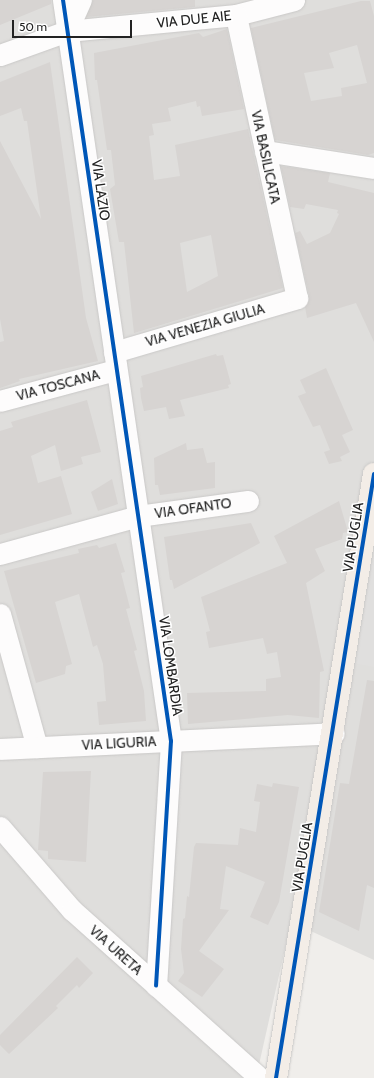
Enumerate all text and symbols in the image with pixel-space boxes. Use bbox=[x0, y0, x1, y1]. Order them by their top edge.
street label: VIA DUE AIE bbox=[156, 7, 232, 31]
scale bar bbox=[14, 12, 134, 38]
text: 50 m bbox=[19, 19, 47, 34]
street label: VIA BASILICATA bbox=[248, 109, 284, 205]
street label: VIA LAZIO bbox=[88, 158, 114, 222]
street label: VIA VENEZIA GIULIA bbox=[143, 300, 267, 350]
street label: VIA TOSCANA bbox=[14, 366, 102, 404]
street label: VIA OFANTO bbox=[153, 494, 233, 522]
street label: VIA PUGLIA bbox=[339, 501, 367, 573]
street label: VIA LOMBARDIA bbox=[156, 615, 186, 717]
street label: VIA LIGURIA bbox=[81, 733, 157, 753]
street label: VIA PUGLIA bbox=[288, 821, 316, 893]
street label: VIA URETA bbox=[86, 922, 146, 978]

